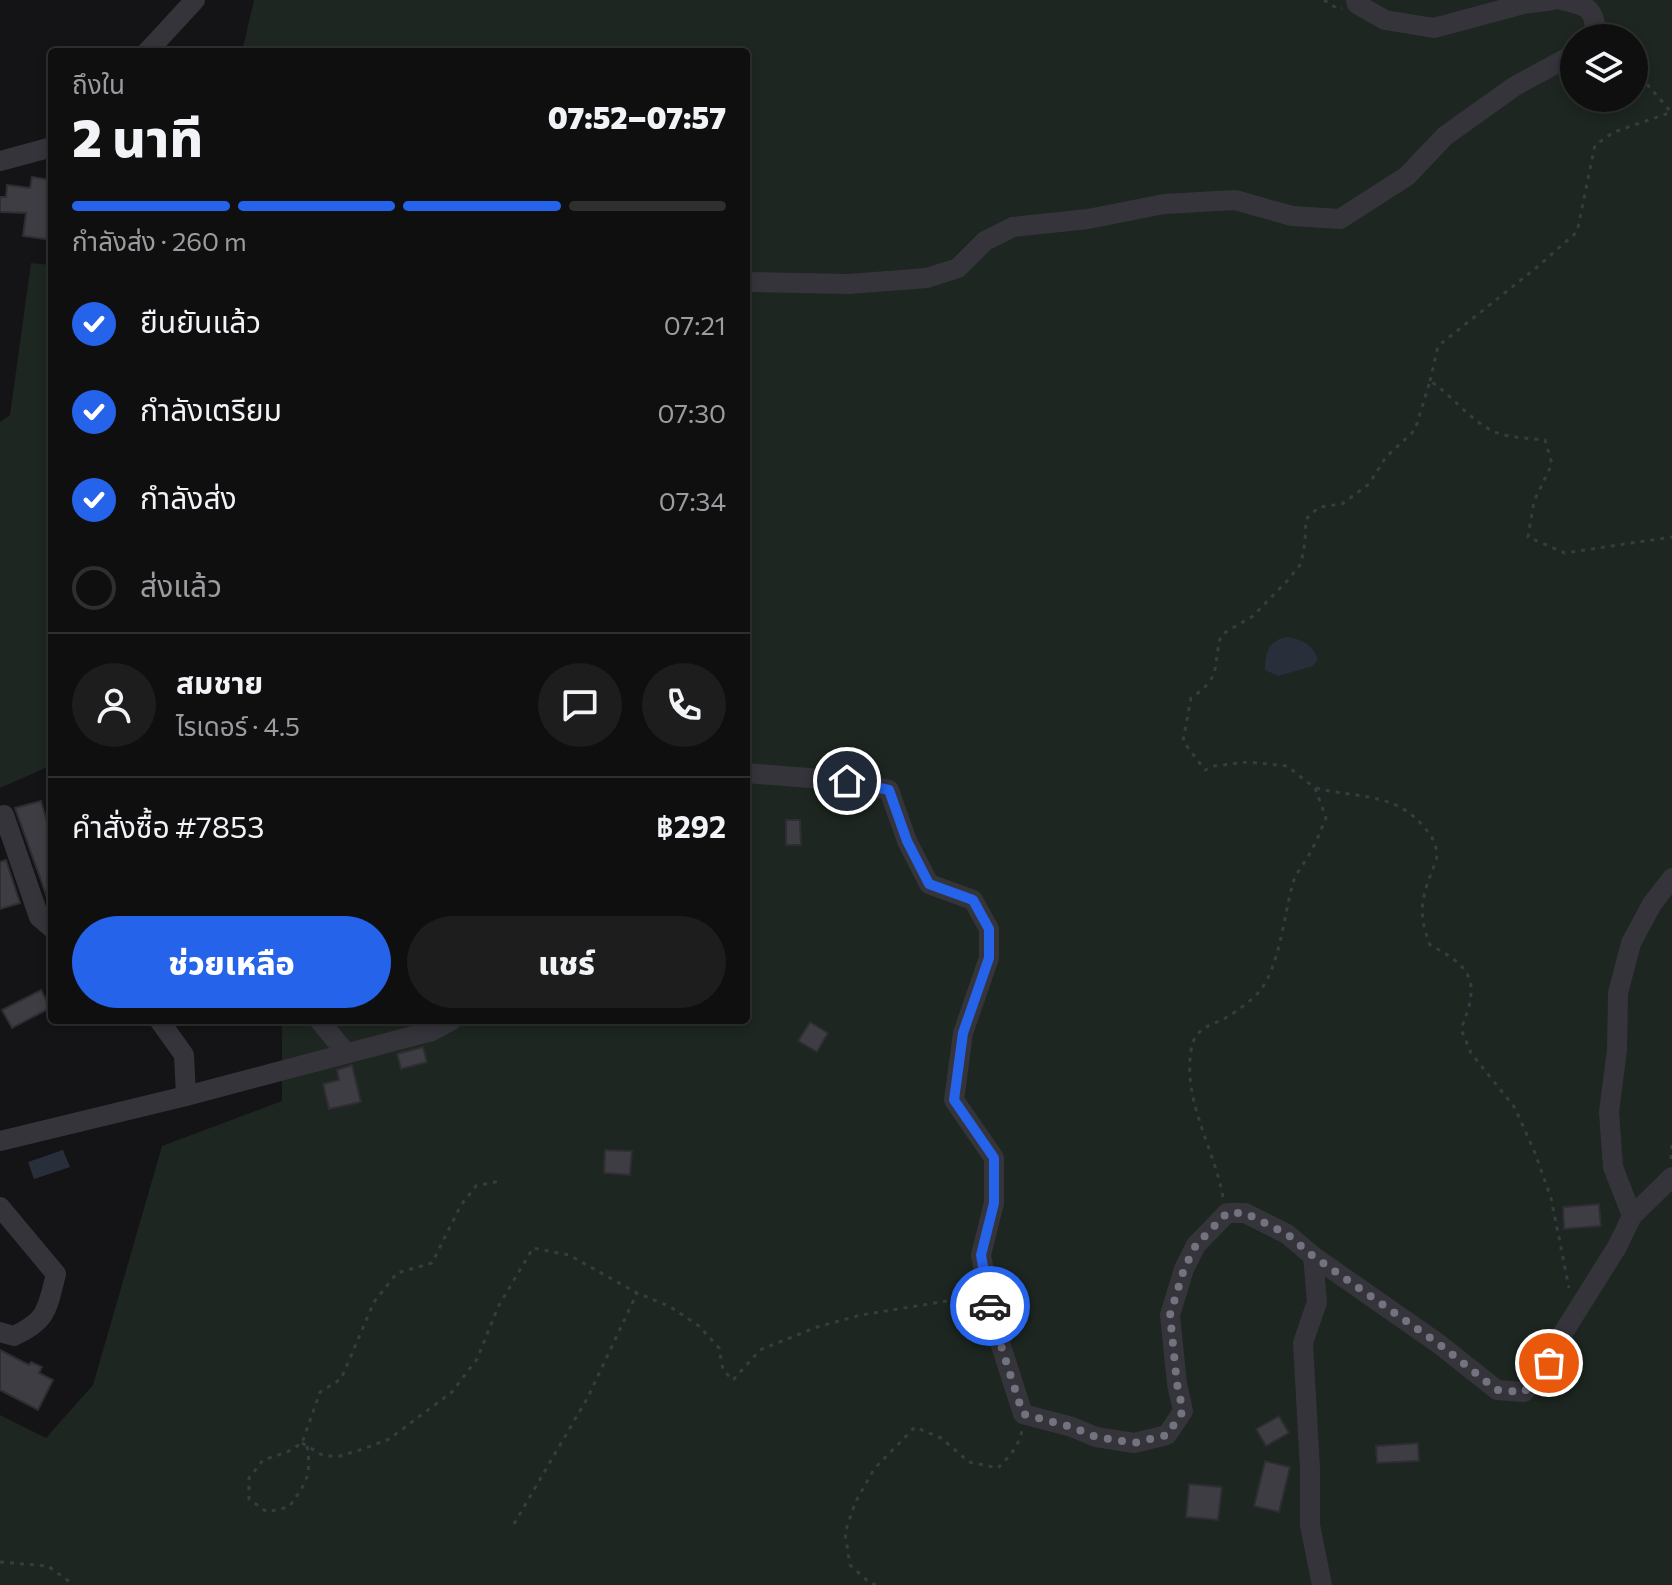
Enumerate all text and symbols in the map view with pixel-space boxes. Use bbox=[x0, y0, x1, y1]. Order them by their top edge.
map controls bbox=[1560, 24, 1648, 112]
button: layers bbox=[1560, 24, 1648, 112]
text: ถึงใน bbox=[72, 68, 125, 99]
text: 07:52–07:57 bbox=[548, 98, 726, 135]
text: 2 นาที bbox=[72, 104, 203, 168]
text: กำลังส่ง · 260 m bbox=[72, 225, 247, 256]
icon: check bbox=[72, 302, 116, 346]
text: ยืนยันแล้ว bbox=[140, 302, 261, 339]
text: 07:21 bbox=[664, 309, 726, 340]
icon: check bbox=[72, 390, 116, 434]
text: กำลังเตรียม bbox=[140, 390, 282, 427]
text: 07:30 bbox=[657, 397, 726, 428]
icon: check bbox=[72, 478, 116, 522]
text: กำลังส่ง bbox=[140, 478, 237, 515]
text: 07:34 bbox=[659, 485, 726, 516]
text: ส่งแล้ว bbox=[140, 566, 222, 603]
button: person bbox=[72, 663, 156, 747]
text: สมชาย bbox=[176, 663, 263, 700]
button: chat bbox=[538, 663, 622, 747]
button: phone bbox=[642, 663, 726, 747]
text: ไรเดอร์ · 4.5 bbox=[176, 710, 300, 741]
pin bbox=[813, 747, 881, 815]
icon: home bbox=[825, 759, 869, 803]
text: คำสั่งซื้อ #7853 bbox=[72, 807, 264, 844]
text: ฿292 bbox=[656, 807, 726, 844]
button: ช่วยเหลือ bbox=[72, 916, 391, 1008]
button: แชร์ bbox=[407, 916, 726, 1008]
courier bbox=[950, 1266, 1030, 1346]
icon: car bbox=[968, 1284, 1012, 1328]
pin bbox=[1515, 1329, 1583, 1397]
icon: bag bbox=[1527, 1341, 1571, 1385]

